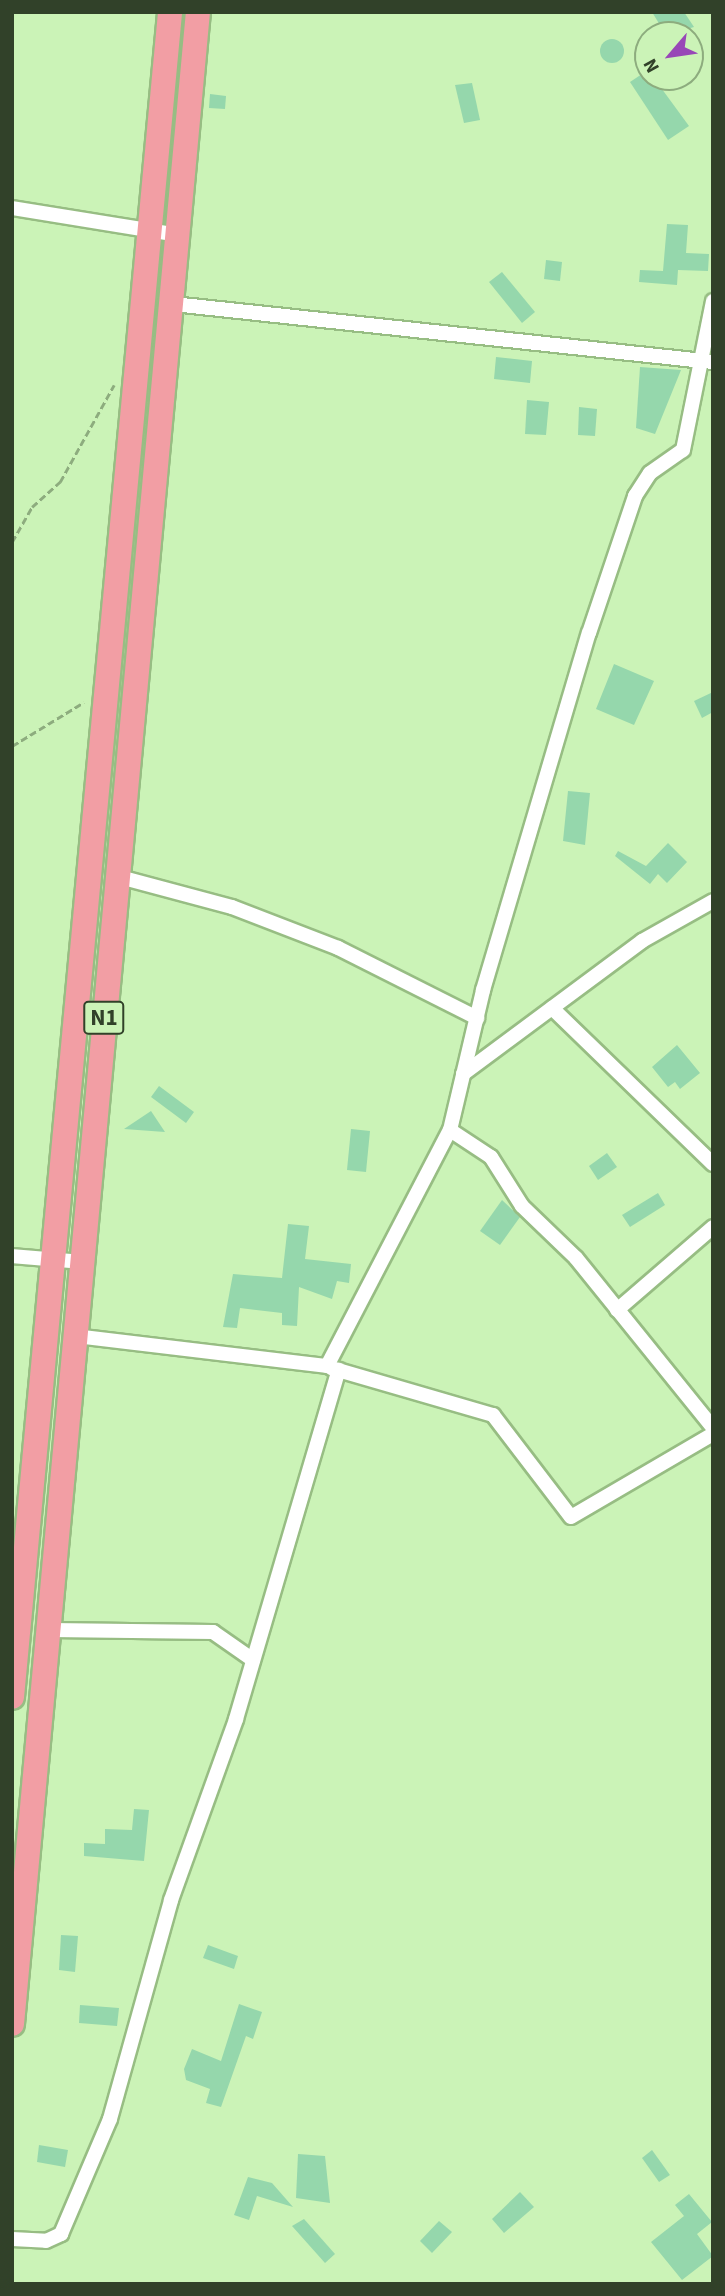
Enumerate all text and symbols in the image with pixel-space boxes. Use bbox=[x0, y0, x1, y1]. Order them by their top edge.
north arrow bbox=[634, 21, 704, 91]
text: N bbox=[637, 53, 667, 78]
road number: N1 bbox=[83, 998, 125, 1037]

